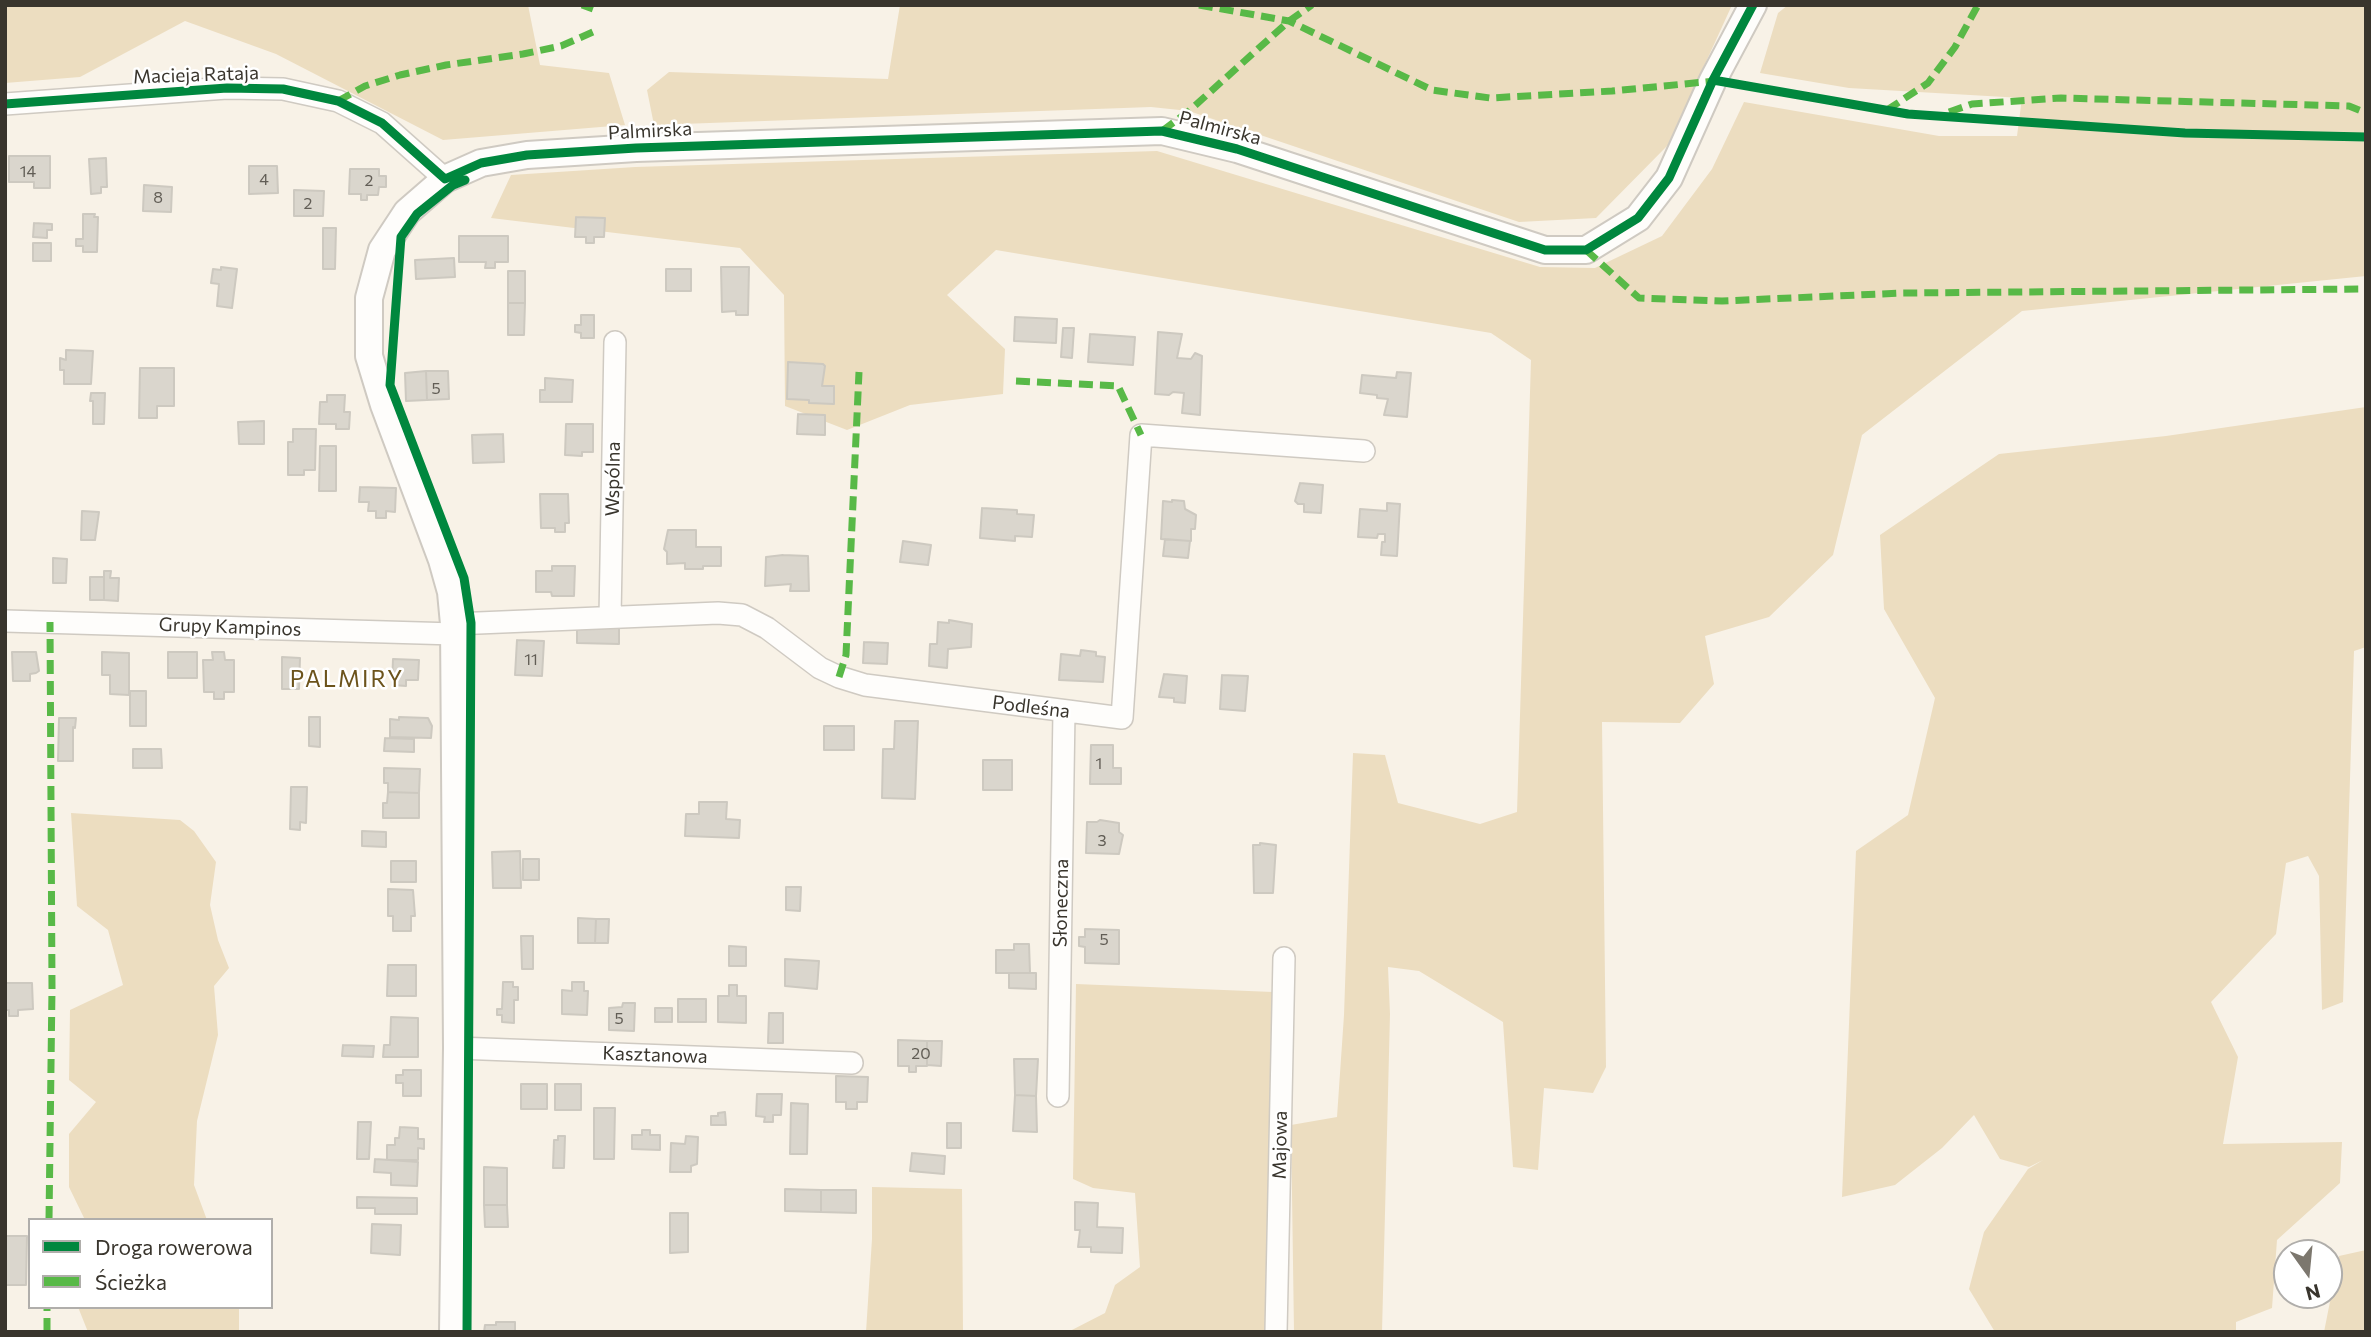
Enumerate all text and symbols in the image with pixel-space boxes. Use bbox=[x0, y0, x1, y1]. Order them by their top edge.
street label: Macieja Rataja bbox=[133, 61, 259, 89]
street label: Palmirska bbox=[1176, 106, 1264, 150]
street label: Palmirska bbox=[607, 117, 693, 145]
house number: 14 bbox=[20, 162, 36, 182]
house number: 4 bbox=[259, 170, 269, 190]
house number: 2 bbox=[365, 171, 373, 191]
house number: 8 bbox=[153, 188, 163, 208]
house number: 2 bbox=[304, 194, 312, 214]
house number: 5 bbox=[431, 379, 441, 399]
street label: Wspólna bbox=[601, 441, 625, 517]
street label: Grupy Kampinos bbox=[158, 613, 302, 641]
house number: 11 bbox=[524, 650, 538, 670]
district label: PALMIRY bbox=[291, 665, 403, 693]
street label: Podleśna bbox=[991, 691, 1071, 723]
house number: 1 bbox=[1096, 754, 1102, 774]
house number: 3 bbox=[1097, 831, 1107, 851]
street label: Słoneczna bbox=[1049, 858, 1073, 948]
house number: 5 bbox=[1099, 930, 1109, 950]
house number: 5 bbox=[614, 1009, 624, 1029]
street label: Kasztanowa bbox=[602, 1042, 708, 1068]
house number: 20 bbox=[911, 1044, 931, 1064]
street label: Majowa bbox=[1268, 1110, 1292, 1180]
legend bbox=[28, 1218, 273, 1309]
text: Droga rowerowa bbox=[95, 1234, 253, 1259]
north arrow bbox=[2273, 1239, 2343, 1309]
text: Ścieżka bbox=[95, 1269, 167, 1294]
text: N bbox=[2303, 1280, 2323, 1306]

